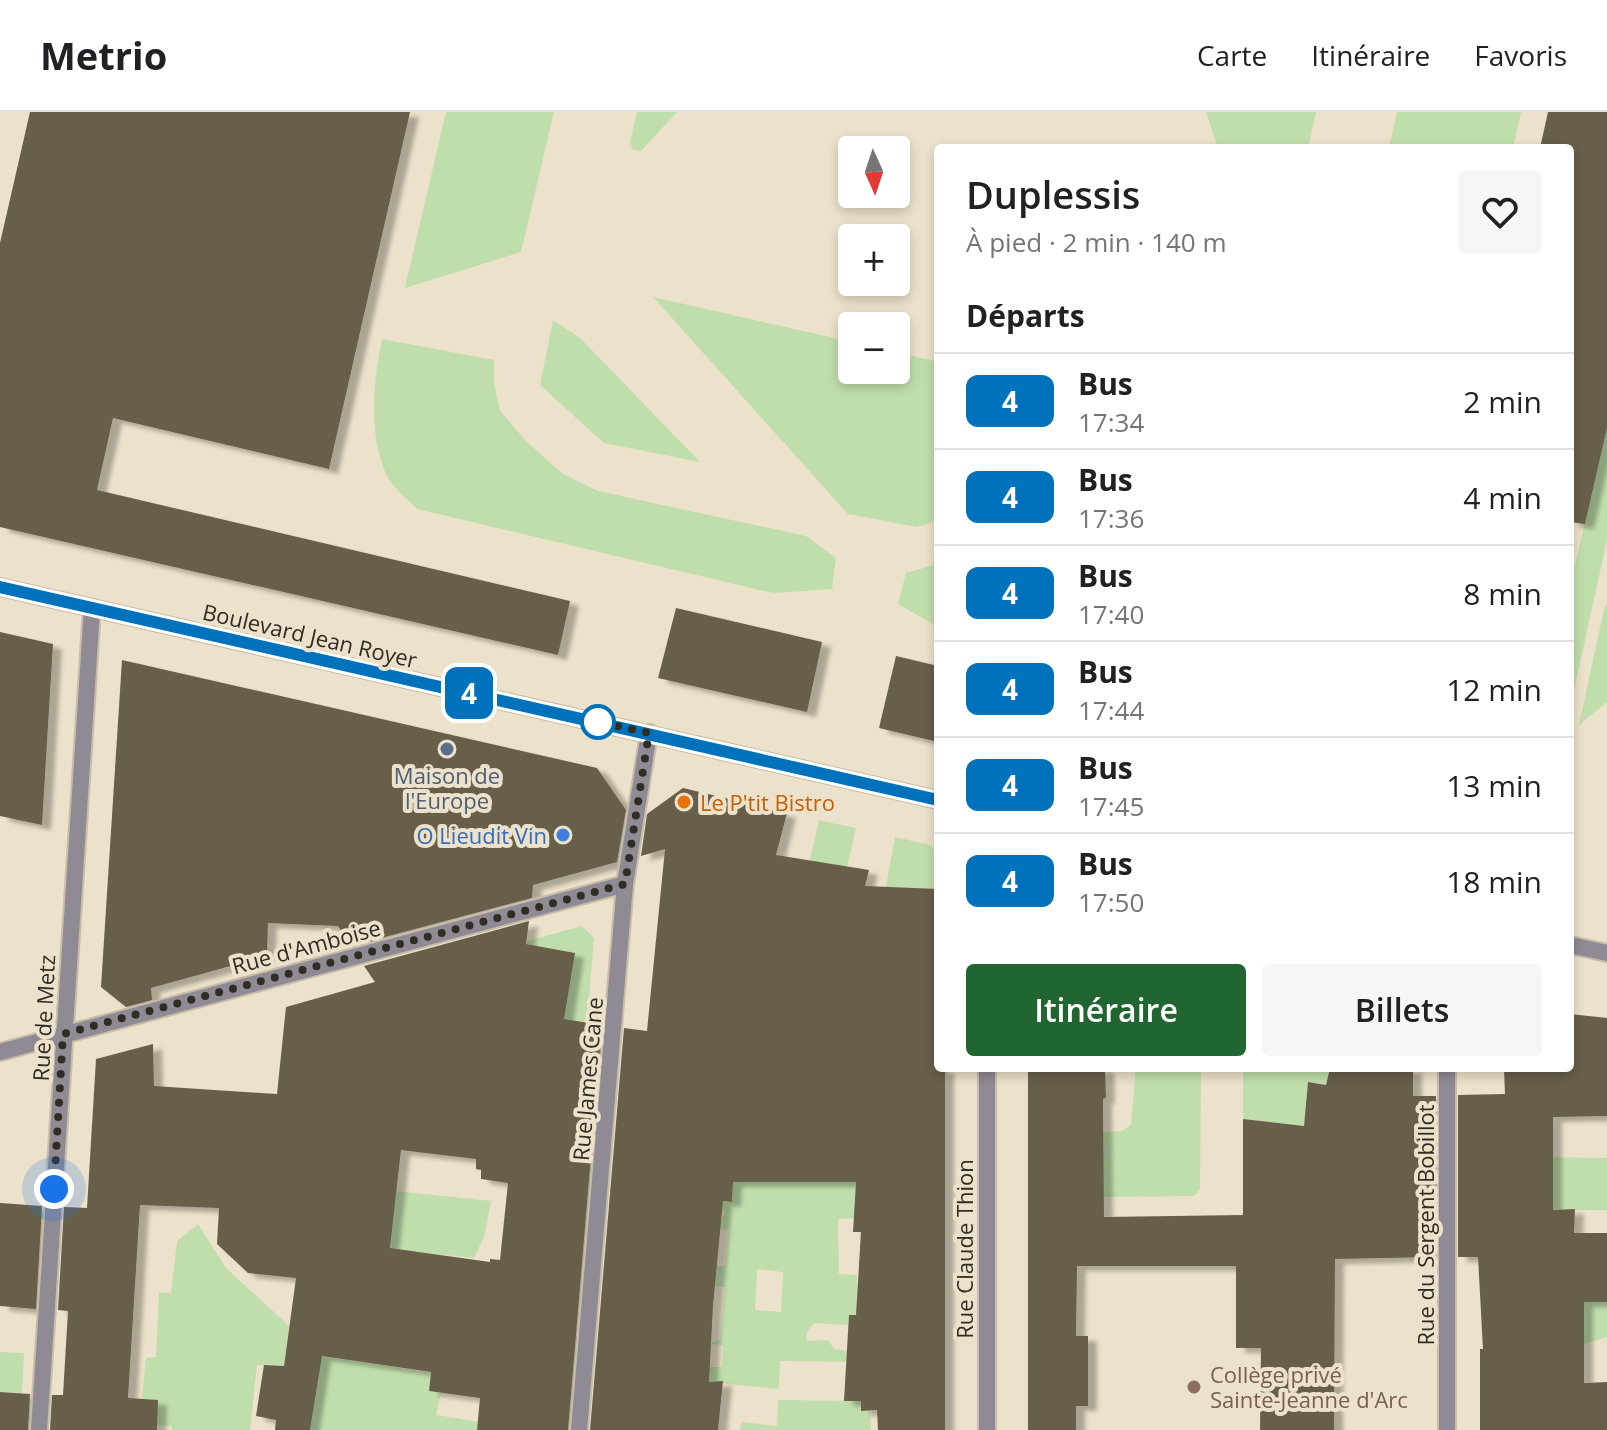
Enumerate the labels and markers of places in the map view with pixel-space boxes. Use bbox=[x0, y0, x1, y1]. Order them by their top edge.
unlabelled marker bbox=[581, 705, 615, 739]
marker: Maison de l'Europe bbox=[438, 740, 456, 758]
place label: Maison de l'Europe bbox=[394, 760, 500, 815]
place label: Le P'tit Bistro bbox=[700, 787, 835, 817]
marker: Le P'tit Bistro bbox=[675, 793, 693, 811]
place label: O Lieudit Vin bbox=[417, 820, 547, 850]
marker: O Lieudit Vin bbox=[554, 826, 572, 844]
place label: Collège privé Sainte-Jeanne d'Arc bbox=[1210, 1359, 1408, 1414]
marker: Collège privé Sainte-Jeanne d'Arc bbox=[1185, 1378, 1203, 1396]

